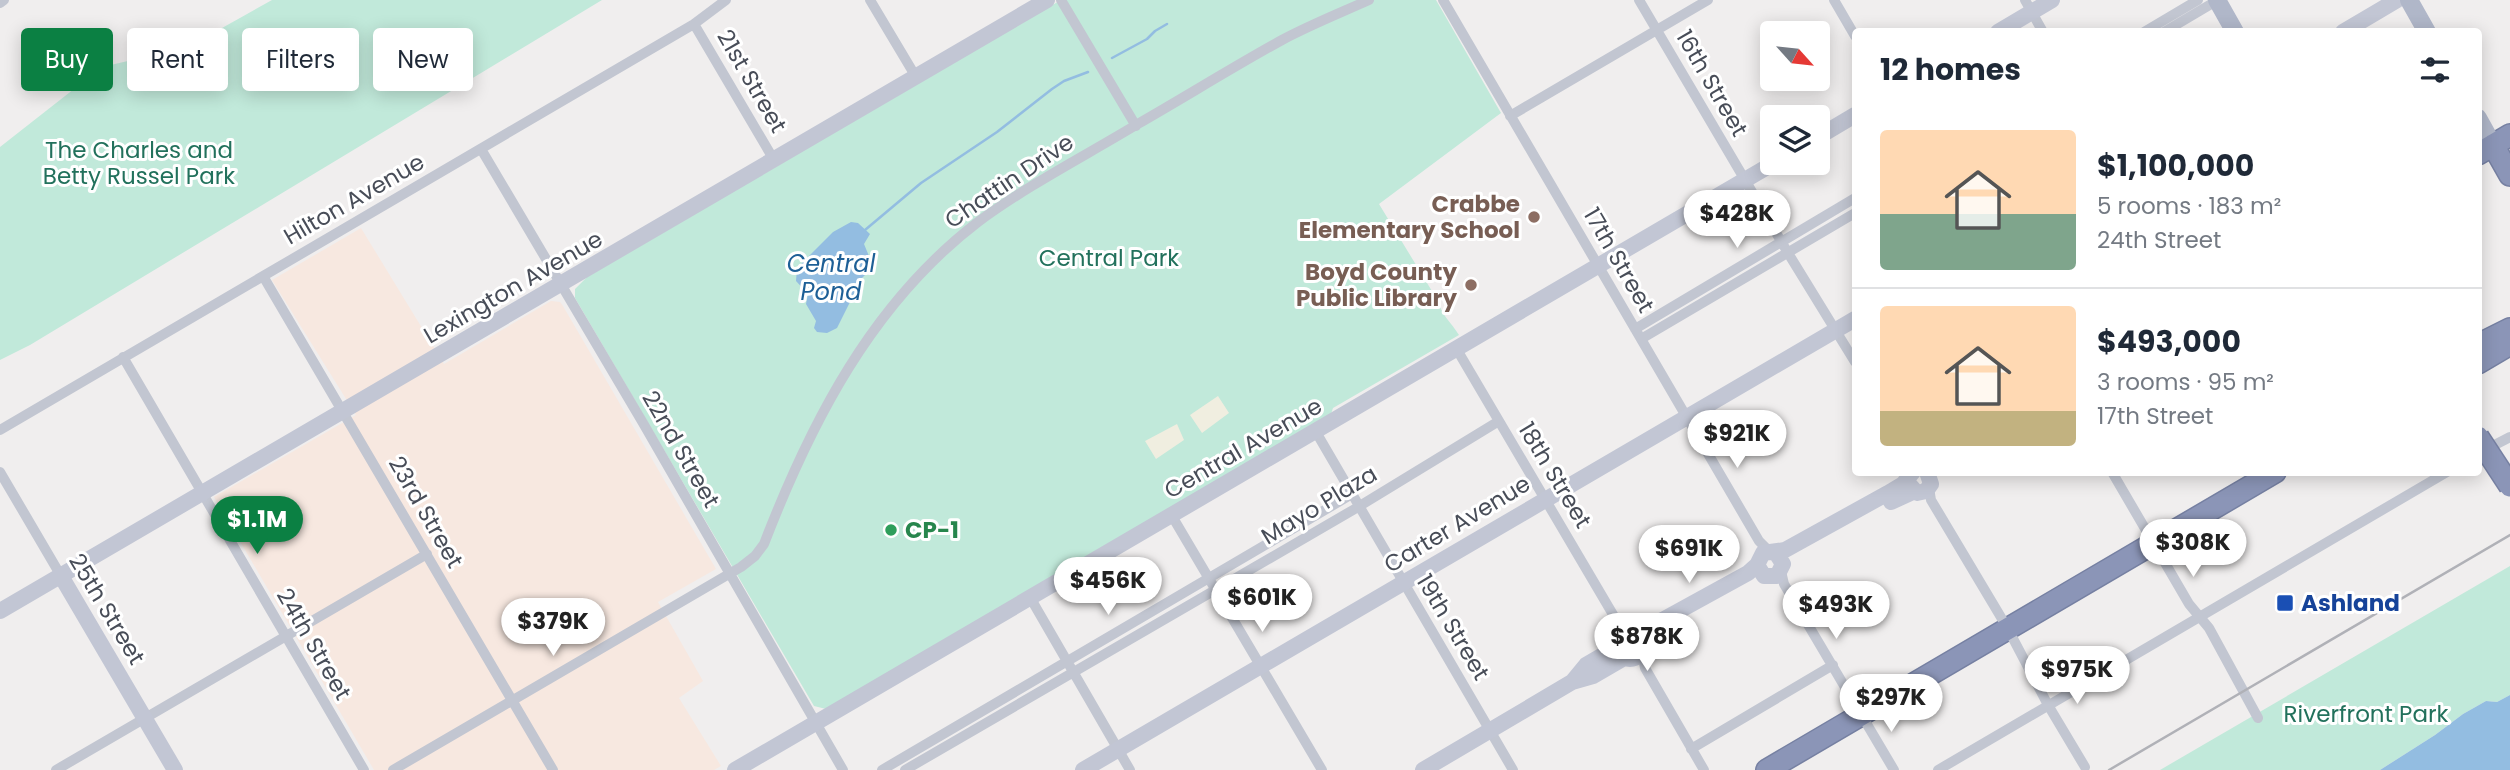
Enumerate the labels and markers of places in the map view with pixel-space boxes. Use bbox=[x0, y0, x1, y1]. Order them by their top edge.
place label: Crabbe Elementary School bbox=[1299, 188, 1520, 246]
pin: $428K bbox=[1688, 190, 1786, 250]
marker: Crabbe Elementary School bbox=[1526, 209, 1542, 225]
place label: Boyd County Public Library bbox=[1296, 256, 1457, 314]
marker: Boyd County Public Library bbox=[1463, 277, 1479, 293]
pin: $921K bbox=[1688, 410, 1786, 470]
pin: $1.1M bbox=[208, 496, 306, 556]
place label: CP-1 bbox=[905, 514, 959, 546]
pin: $308K bbox=[2144, 520, 2242, 579]
marker: CP-1 bbox=[883, 522, 899, 538]
pin: $691K bbox=[1640, 526, 1738, 585]
pin: $456K bbox=[1059, 558, 1157, 617]
pin: $601K bbox=[1213, 574, 1311, 634]
pin: $493K bbox=[1787, 582, 1885, 641]
place label: Ashland bbox=[2301, 587, 2400, 619]
marker: Ashland bbox=[2275, 593, 2295, 613]
pin: $379K bbox=[504, 598, 602, 658]
pin: $878K bbox=[1598, 614, 1696, 673]
pin: $975K bbox=[2028, 646, 2126, 706]
pin: $297K bbox=[1842, 674, 1940, 734]

